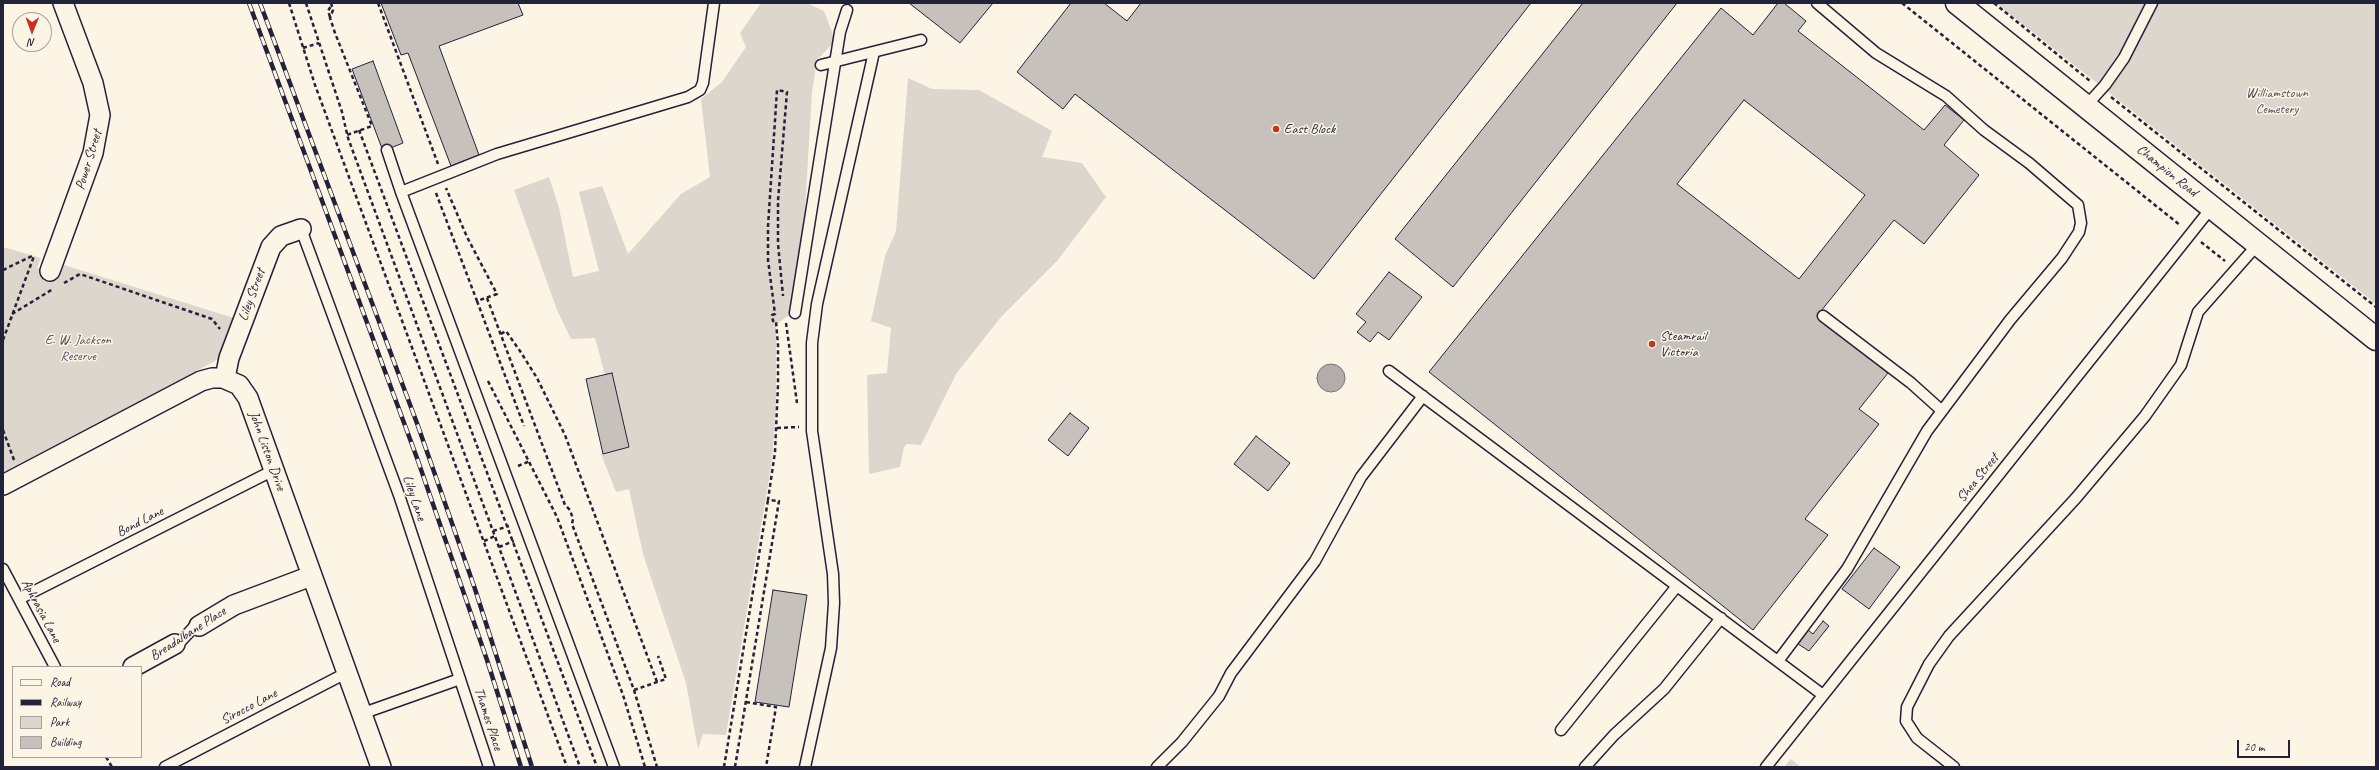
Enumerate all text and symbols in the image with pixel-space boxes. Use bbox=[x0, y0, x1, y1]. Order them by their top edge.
north arrow bbox=[12, 12, 52, 52]
text: N bbox=[28, 36, 35, 50]
park label: Williamstown Cemetery bbox=[2246, 85, 2308, 118]
place label: East Block bbox=[1284, 121, 1335, 137]
marker: East Block bbox=[1271, 124, 1281, 134]
street label: Power Street bbox=[72, 128, 106, 192]
street label: Champion Road bbox=[2133, 141, 2201, 201]
street label: Liley Street bbox=[235, 267, 269, 323]
place label: Steamrail Victoria bbox=[1660, 328, 1706, 360]
park label: E. W. Jackson Reserve bbox=[45, 332, 111, 364]
marker: Steamrail Victoria bbox=[1647, 339, 1657, 349]
street label: John Liston Drive bbox=[245, 409, 289, 493]
street label: Shea Street bbox=[1953, 450, 2003, 506]
street label: Liley Lane bbox=[398, 473, 430, 523]
street label: Bond Lane bbox=[114, 503, 166, 541]
street label: Aphrasia Lane bbox=[17, 576, 65, 646]
street label: Breadalbane Place bbox=[147, 603, 229, 665]
legend bbox=[12, 666, 142, 758]
text: Road bbox=[50, 674, 70, 690]
street label: Sirocco Lane bbox=[218, 685, 280, 729]
street label: Thames Place bbox=[470, 685, 506, 753]
text: Railway bbox=[50, 694, 81, 710]
text: Park bbox=[50, 714, 69, 730]
scale bar bbox=[2239, 732, 2292, 758]
text: Building bbox=[50, 734, 82, 750]
text: 20 m bbox=[2244, 739, 2264, 755]

